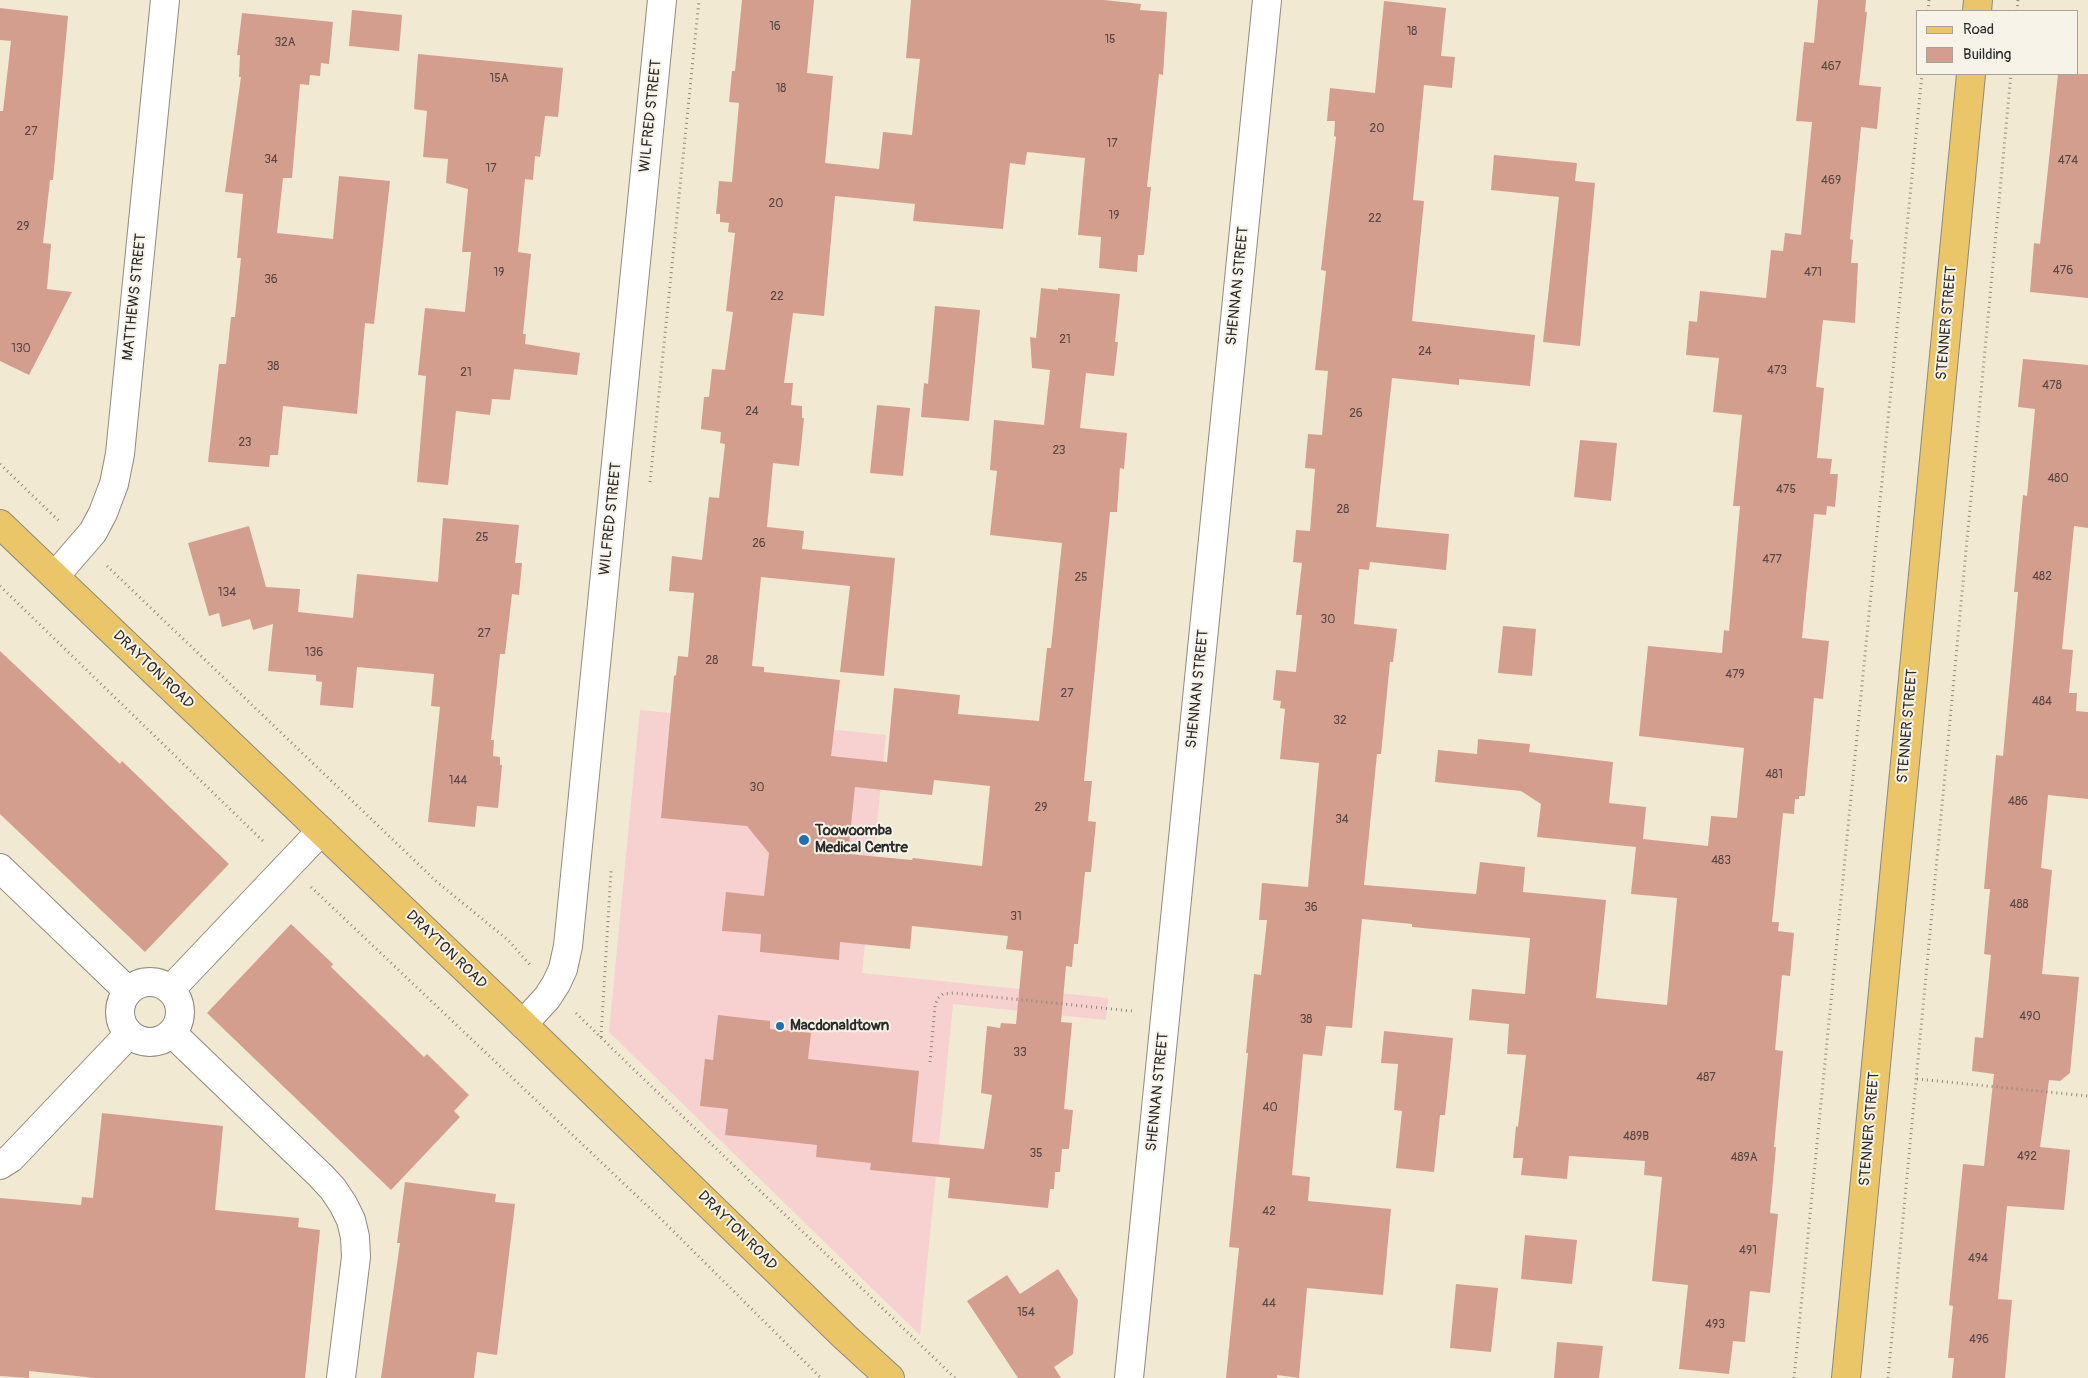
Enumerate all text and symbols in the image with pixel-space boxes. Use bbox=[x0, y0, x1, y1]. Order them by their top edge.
legend bbox=[1916, 10, 2078, 75]
house number: 16 bbox=[769, 20, 781, 34]
text: Road bbox=[1963, 20, 1994, 39]
house number: 18 bbox=[1407, 25, 1417, 39]
house number: 15 bbox=[1104, 33, 1116, 47]
house number: 32A bbox=[274, 36, 296, 50]
text: Building bbox=[1963, 45, 2011, 64]
street label: WILFRED STREET bbox=[636, 59, 666, 173]
house number: 467 bbox=[1821, 60, 1841, 74]
house number: 15A bbox=[490, 72, 508, 86]
house number: 18 bbox=[776, 82, 786, 96]
house number: 20 bbox=[1370, 122, 1384, 136]
house number: 27 bbox=[24, 125, 38, 139]
house number: 17 bbox=[1106, 137, 1118, 151]
house number: 34 bbox=[264, 153, 278, 167]
house number: 474 bbox=[2058, 154, 2078, 168]
house number: 17 bbox=[485, 162, 497, 176]
house number: 469 bbox=[1821, 174, 1841, 188]
house number: 20 bbox=[769, 197, 783, 211]
house number: 19 bbox=[1109, 209, 1119, 223]
house number: 22 bbox=[1368, 212, 1382, 226]
house number: 29 bbox=[17, 220, 29, 234]
street label: SHENNAN STREET bbox=[1223, 226, 1253, 346]
street label: MATTHEWS STREET bbox=[119, 233, 151, 361]
house number: 476 bbox=[2053, 264, 2073, 278]
street label: STENNER STREET bbox=[1933, 265, 1961, 381]
house number: 19 bbox=[494, 266, 504, 280]
house number: 471 bbox=[1804, 266, 1822, 280]
house number: 36 bbox=[264, 273, 278, 287]
house number: 22 bbox=[770, 290, 784, 304]
house number: 21 bbox=[1059, 333, 1071, 347]
house number: 130 bbox=[11, 342, 31, 356]
house number: 24 bbox=[1418, 345, 1432, 359]
house number: 38 bbox=[267, 360, 279, 374]
house number: 473 bbox=[1767, 364, 1787, 378]
house number: 21 bbox=[460, 366, 472, 380]
house number: 478 bbox=[2042, 379, 2062, 393]
house number: 24 bbox=[745, 405, 759, 419]
house number: 26 bbox=[1349, 407, 1363, 421]
house number: 23 bbox=[238, 436, 252, 450]
house number: 23 bbox=[1052, 444, 1066, 458]
street label: WILFRED STREET bbox=[596, 462, 626, 576]
house number: 480 bbox=[2047, 472, 2069, 486]
house number: 475 bbox=[1776, 483, 1796, 497]
house number: 28 bbox=[1337, 503, 1349, 517]
house number: 25 bbox=[475, 531, 489, 545]
house number: 26 bbox=[752, 537, 766, 551]
house number: 477 bbox=[1762, 553, 1782, 567]
house number: 482 bbox=[2032, 570, 2052, 584]
house number: 25 bbox=[1074, 571, 1088, 585]
house number: 134 bbox=[218, 586, 236, 600]
house number: 30 bbox=[1321, 613, 1335, 627]
street label: DRAYTON ROAD bbox=[109, 627, 197, 713]
house number: 27 bbox=[477, 627, 491, 641]
street label: SHENNAN STREET bbox=[1183, 629, 1213, 749]
house number: 136 bbox=[305, 646, 323, 660]
house number: 28 bbox=[706, 654, 718, 668]
house number: 479 bbox=[1725, 668, 1745, 682]
street label: STENNER STREET bbox=[1894, 668, 1922, 784]
house number: 27 bbox=[1060, 687, 1074, 701]
house number: 484 bbox=[2032, 695, 2052, 709]
house number: 32 bbox=[1333, 714, 1347, 728]
house number: 481 bbox=[1765, 768, 1783, 782]
house number: 144 bbox=[449, 774, 467, 788]
house number: 30 bbox=[750, 781, 764, 795]
house number: 486 bbox=[2008, 795, 2028, 809]
house number: 29 bbox=[1035, 801, 1047, 815]
house number: 34 bbox=[1335, 813, 1349, 827]
place label: Toowoomba Medical Centre bbox=[815, 822, 908, 857]
marker: Toowoomba Medical Centre bbox=[797, 833, 811, 847]
house number: 483 bbox=[1711, 854, 1731, 868]
house number: 488 bbox=[2009, 898, 2029, 912]
house number: 36 bbox=[1304, 901, 1318, 915]
street label: DRAYTON ROAD bbox=[402, 907, 490, 993]
house number: 31 bbox=[1010, 910, 1022, 924]
house number: 490 bbox=[2019, 1010, 2041, 1024]
house number: 38 bbox=[1300, 1013, 1312, 1027]
place label: Macdonaldtown bbox=[790, 1017, 889, 1035]
marker: Macdonaldtown bbox=[774, 1020, 786, 1032]
street label: SHENNAN STREET bbox=[1143, 1032, 1173, 1152]
house number: 33 bbox=[1013, 1046, 1027, 1060]
house number: 487 bbox=[1696, 1071, 1716, 1085]
street label: STENNER STREET bbox=[1856, 1071, 1884, 1187]
house number: 40 bbox=[1262, 1101, 1278, 1115]
house number: 489B bbox=[1623, 1130, 1649, 1144]
house number: 35 bbox=[1029, 1147, 1043, 1161]
house number: 492 bbox=[2017, 1150, 2037, 1164]
house number: 489A bbox=[1731, 1151, 1757, 1165]
street label: DRAYTON ROAD bbox=[693, 1187, 781, 1275]
house number: 42 bbox=[1262, 1205, 1276, 1219]
house number: 491 bbox=[1739, 1244, 1757, 1258]
house number: 494 bbox=[1968, 1252, 1988, 1266]
house number: 44 bbox=[1262, 1297, 1276, 1311]
house number: 154 bbox=[1017, 1306, 1035, 1320]
house number: 493 bbox=[1705, 1318, 1725, 1332]
house number: 496 bbox=[1969, 1333, 1989, 1347]

